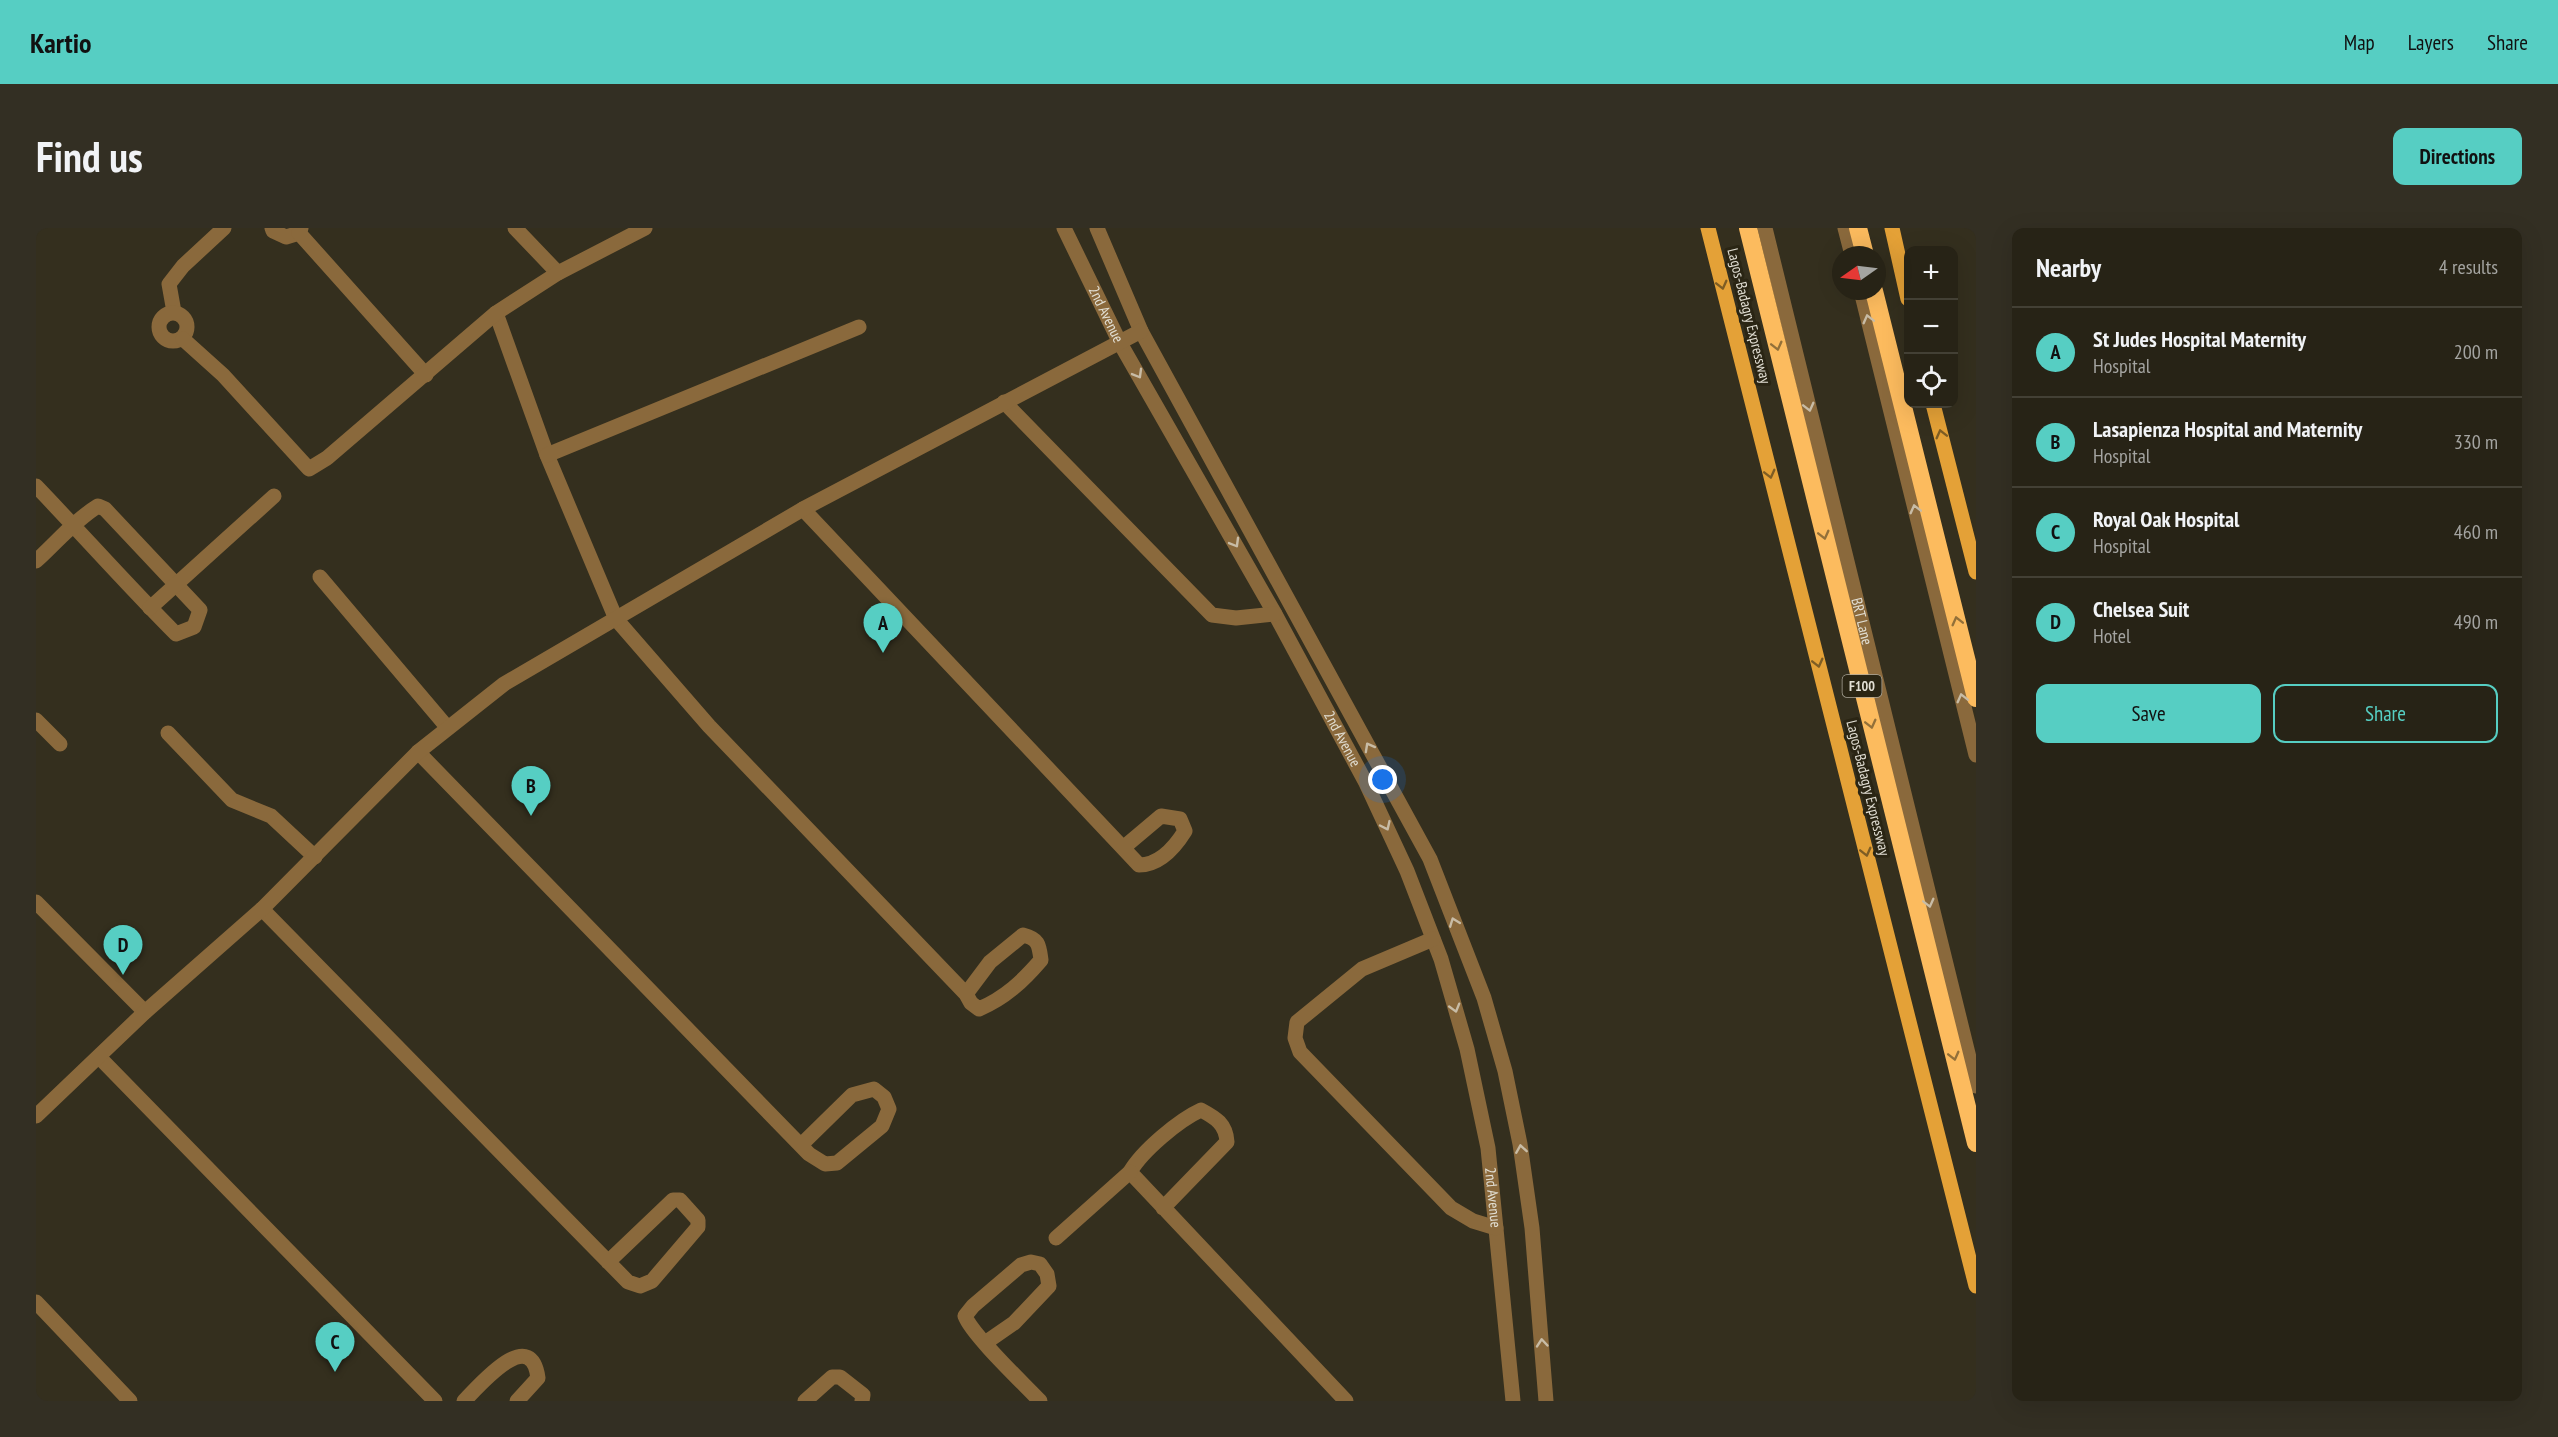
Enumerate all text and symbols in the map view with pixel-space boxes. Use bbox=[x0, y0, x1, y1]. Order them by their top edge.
text: Kartio bbox=[30, 24, 92, 61]
text: Map bbox=[2344, 29, 2375, 56]
text: Layers bbox=[2408, 29, 2454, 56]
text: Share bbox=[2487, 29, 2528, 56]
button: Directions bbox=[2393, 128, 2522, 185]
text: Find us bbox=[36, 129, 143, 184]
street label: Lagos-Badagry Expressway bbox=[1723, 246, 1776, 386]
north arrow bbox=[1832, 246, 1886, 300]
map controls bbox=[1904, 246, 1958, 408]
button: + bbox=[1904, 246, 1958, 300]
text: Nearby bbox=[2036, 251, 2101, 284]
text: 4 results bbox=[2439, 254, 2498, 280]
one-way arrow bbox=[1715, 280, 1728, 290]
street label: 2nd Avenue bbox=[1085, 283, 1128, 346]
button: − bbox=[1904, 300, 1958, 354]
one-way arrow bbox=[1862, 315, 1875, 325]
text: St Judes Hospital Maternity bbox=[2093, 325, 2306, 353]
text: A bbox=[2050, 339, 2061, 365]
text: 200 m bbox=[2454, 339, 2498, 365]
one-way arrow bbox=[1770, 341, 1783, 351]
text: Hospital bbox=[2093, 353, 2150, 379]
button: locate bbox=[1904, 354, 1958, 408]
one-way arrow bbox=[1131, 368, 1142, 378]
one-way arrow bbox=[1801, 402, 1814, 412]
text: Lasapienza Hospital and Maternity bbox=[2093, 415, 2362, 443]
one-way arrow bbox=[1936, 429, 1948, 439]
text: B bbox=[2051, 429, 2060, 455]
text: 330 m bbox=[2454, 429, 2498, 455]
text: Hospital bbox=[2093, 443, 2150, 469]
one-way arrow bbox=[1762, 469, 1775, 479]
one-way arrow bbox=[1909, 504, 1922, 514]
text: Royal Oak Hospital bbox=[2093, 505, 2239, 533]
text: C bbox=[2051, 519, 2060, 545]
text: 460 m bbox=[2454, 519, 2498, 545]
one-way arrow bbox=[1817, 530, 1830, 540]
text: Hospital bbox=[2093, 533, 2150, 559]
one-way arrow bbox=[1227, 537, 1239, 547]
text: Chelsea Suit bbox=[2093, 595, 2189, 623]
street label: BRT Lane bbox=[1847, 596, 1877, 647]
pin: A bbox=[864, 604, 902, 653]
text: D bbox=[2050, 609, 2061, 635]
text: 490 m bbox=[2454, 609, 2498, 635]
one-way arrow bbox=[1951, 616, 1964, 626]
text: Hotel bbox=[2093, 623, 2131, 649]
one-way arrow bbox=[1810, 658, 1823, 668]
road number: F100 bbox=[1842, 675, 1882, 697]
button: Save bbox=[2036, 684, 2261, 743]
button: Share bbox=[2273, 684, 2498, 743]
one-way arrow bbox=[1956, 693, 1969, 703]
street label: 2nd Avenue bbox=[1320, 708, 1365, 770]
street label: Lagos-Badagry Expressway bbox=[1842, 718, 1895, 858]
one-way arrow bbox=[1864, 719, 1877, 729]
one-way arrow bbox=[1365, 743, 1376, 753]
your location bbox=[1368, 765, 1397, 794]
pin: B bbox=[512, 766, 550, 816]
one-way arrow bbox=[1378, 820, 1390, 831]
one-way arrow bbox=[1858, 847, 1871, 857]
one-way arrow bbox=[1922, 898, 1935, 908]
one-way arrow bbox=[1449, 917, 1461, 928]
pin: D bbox=[104, 926, 142, 975]
one-way arrow bbox=[1448, 1002, 1460, 1013]
one-way arrow bbox=[1947, 1051, 1960, 1061]
one-way arrow bbox=[1515, 1144, 1527, 1154]
street label: 2nd Avenue bbox=[1481, 1166, 1506, 1228]
pin: C bbox=[316, 1322, 354, 1372]
one-way arrow bbox=[1536, 1338, 1549, 1347]

